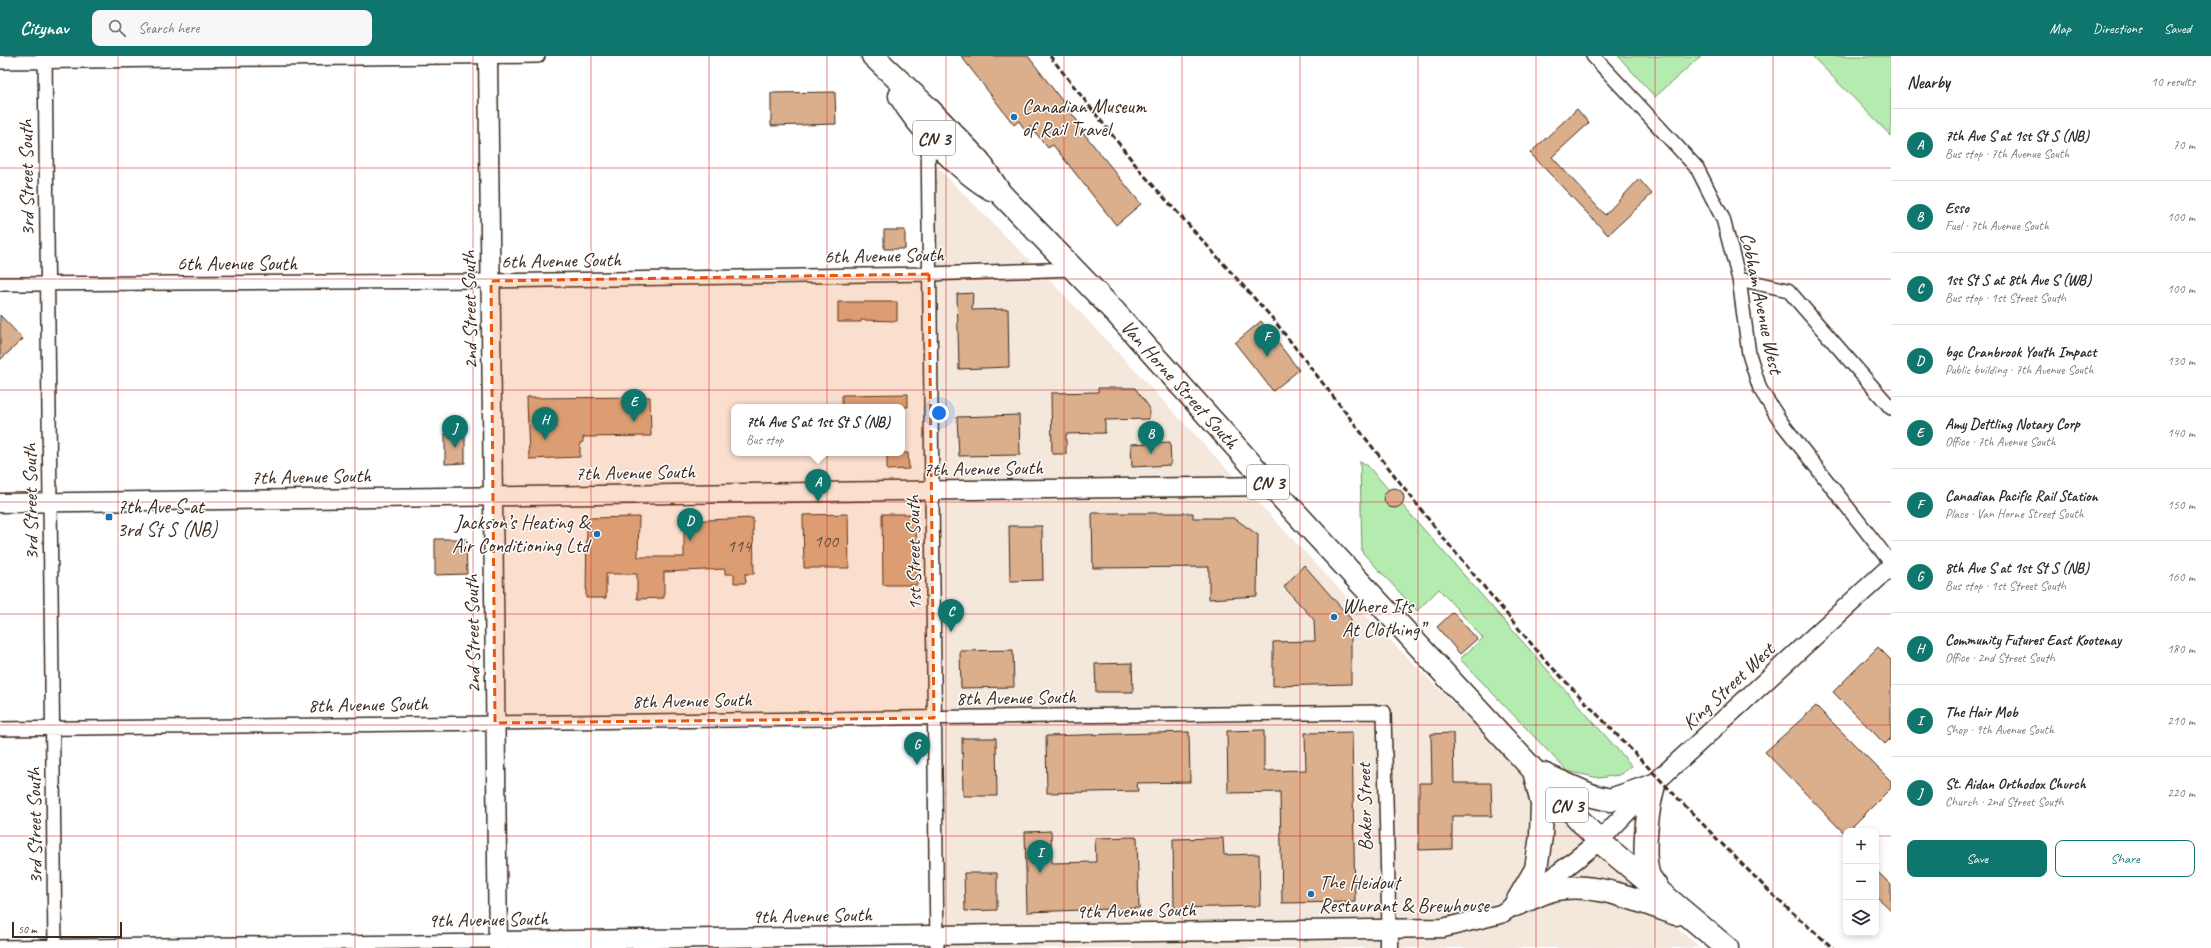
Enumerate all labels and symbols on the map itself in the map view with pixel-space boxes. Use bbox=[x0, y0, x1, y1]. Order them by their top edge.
place label: Canadian Museum of Rail Travel bbox=[1022, 94, 1148, 142]
marker: Canadian Museum of Rail Travel bbox=[1009, 112, 1019, 122]
street label: 3rd Street South bbox=[13, 118, 40, 237]
road number: CN 3 bbox=[913, 121, 955, 155]
street label: Cobham Avenue West bbox=[1734, 230, 1789, 378]
street label: 6th Avenue South bbox=[824, 242, 945, 269]
street label: 6th Avenue South bbox=[501, 247, 622, 274]
street label: 2nd Street South bbox=[456, 249, 483, 370]
street label: 6th Avenue South bbox=[177, 251, 298, 276]
street label: Van Horne Street South bbox=[1115, 315, 1245, 455]
pin: F bbox=[1254, 324, 1280, 357]
pin: E bbox=[621, 389, 647, 422]
your location bbox=[929, 403, 949, 423]
pin: H bbox=[532, 407, 558, 440]
pin: J bbox=[442, 415, 468, 448]
pin: B bbox=[1138, 421, 1164, 454]
street label: 3rd Street South bbox=[17, 442, 44, 561]
street label: 7th Avenue South bbox=[923, 455, 1044, 482]
street label: 7th Avenue South bbox=[575, 459, 696, 486]
street label: 7th Avenue South bbox=[251, 463, 372, 490]
road number: CN 3 bbox=[1247, 465, 1289, 499]
pin: A bbox=[805, 469, 831, 502]
street label: 1st Street South bbox=[900, 493, 927, 611]
place label: 7th Ave S at 3rd St S (NB) bbox=[117, 494, 218, 542]
pin: D bbox=[677, 508, 703, 541]
place label: Jackson’s Heating & Air Conditioning Ltd bbox=[452, 510, 592, 558]
marker: 7th Ave S at 3rd St S (NB) bbox=[104, 512, 114, 522]
marker: Jackson’s Heating & Air Conditioning Ltd bbox=[592, 529, 602, 539]
house number: 100 bbox=[814, 530, 840, 552]
house number: 114 bbox=[727, 535, 753, 557]
street label: 2nd Street South bbox=[459, 573, 486, 694]
place label: Where Its At Clothing” bbox=[1342, 594, 1429, 642]
pin: C bbox=[938, 599, 964, 632]
marker: Where Its At Clothing” bbox=[1329, 612, 1339, 622]
street label: King Street West bbox=[1677, 636, 1781, 735]
street label: 8th Avenue South bbox=[956, 684, 1077, 711]
street label: 8th Avenue South bbox=[632, 687, 753, 714]
street label: 8th Avenue South bbox=[308, 691, 429, 718]
pin: G bbox=[904, 732, 930, 765]
street label: Baker Street bbox=[1351, 760, 1378, 851]
street label: 3rd Street South bbox=[21, 766, 48, 885]
road number: CN 3 bbox=[1546, 788, 1588, 822]
pin: I bbox=[1027, 840, 1053, 873]
place label: The Heidout Restaurant & Brewhouse bbox=[1319, 870, 1490, 918]
marker: The Heidout Restaurant & Brewhouse bbox=[1306, 889, 1316, 899]
street label: 9th Avenue South bbox=[1076, 897, 1197, 924]
street label: 9th Avenue South bbox=[752, 902, 873, 929]
street label: 9th Avenue South bbox=[428, 906, 549, 933]
scale bar bbox=[12, 920, 122, 939]

